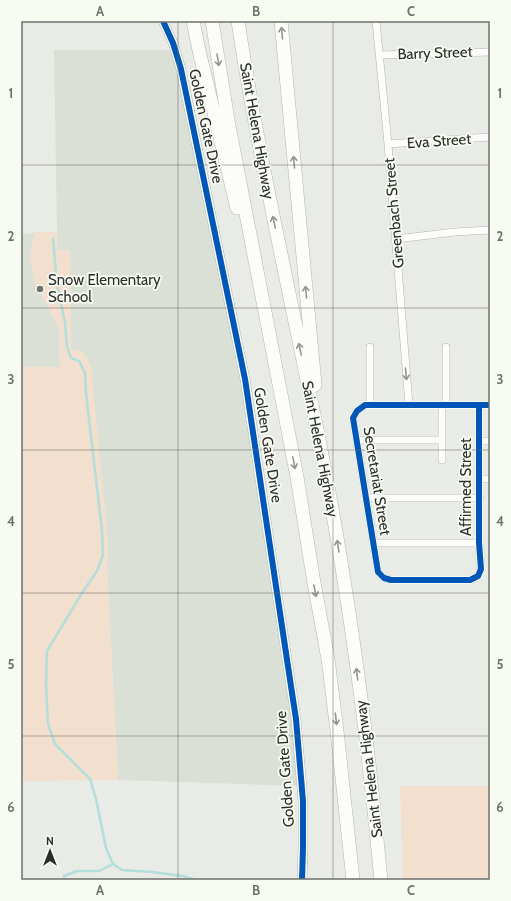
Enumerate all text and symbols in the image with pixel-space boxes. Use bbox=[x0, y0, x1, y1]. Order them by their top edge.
text: A bbox=[96, 3, 105, 19]
text: B bbox=[252, 3, 260, 19]
text: C bbox=[407, 3, 415, 19]
one-way arrow bbox=[278, 27, 286, 40]
street label: Barry Street bbox=[397, 43, 473, 63]
one-way arrow bbox=[214, 53, 222, 66]
street label: Saint Helena Highway bbox=[236, 61, 278, 201]
street label: Golden Gate Drive bbox=[185, 67, 227, 185]
text: 1 bbox=[9, 85, 13, 101]
text: 1 bbox=[498, 85, 502, 101]
street label: Eva Street bbox=[406, 130, 472, 152]
one-way arrow bbox=[290, 156, 298, 169]
street label: Greenbach Street bbox=[380, 157, 408, 269]
one-way arrow bbox=[270, 216, 278, 229]
text: 2 bbox=[8, 228, 15, 244]
text: 2 bbox=[497, 228, 504, 244]
place label: Snow Elementary School bbox=[48, 271, 161, 306]
marker: Snow Elementary School bbox=[35, 284, 45, 294]
one-way arrow bbox=[303, 286, 310, 299]
one-way arrow bbox=[296, 343, 304, 356]
one-way arrow bbox=[403, 367, 410, 380]
text: 3 bbox=[7, 371, 15, 387]
text: 3 bbox=[496, 371, 504, 387]
street label: Saint Helena Highway bbox=[298, 379, 342, 519]
street label: Golden Gate Drive bbox=[250, 386, 286, 504]
street label: Secretariat Street bbox=[360, 425, 394, 537]
street label: Affirmed Street bbox=[457, 438, 475, 536]
one-way arrow bbox=[290, 456, 298, 469]
text: 4 bbox=[7, 513, 15, 529]
text: 4 bbox=[496, 513, 504, 529]
one-way arrow bbox=[334, 540, 342, 553]
one-way arrow bbox=[312, 584, 320, 597]
text: 5 bbox=[8, 656, 15, 672]
text: 5 bbox=[497, 656, 504, 672]
one-way arrow bbox=[353, 668, 361, 681]
street label: Saint Helena Highway bbox=[352, 699, 386, 839]
street label: Golden Gate Drive bbox=[272, 710, 298, 828]
one-way arrow bbox=[332, 712, 340, 725]
text: 6 bbox=[7, 799, 15, 815]
text: 6 bbox=[496, 799, 504, 815]
north arrow bbox=[30, 831, 70, 871]
text: N bbox=[46, 834, 54, 848]
text: A bbox=[96, 882, 105, 898]
text: B bbox=[252, 882, 260, 898]
text: C bbox=[407, 882, 415, 898]

